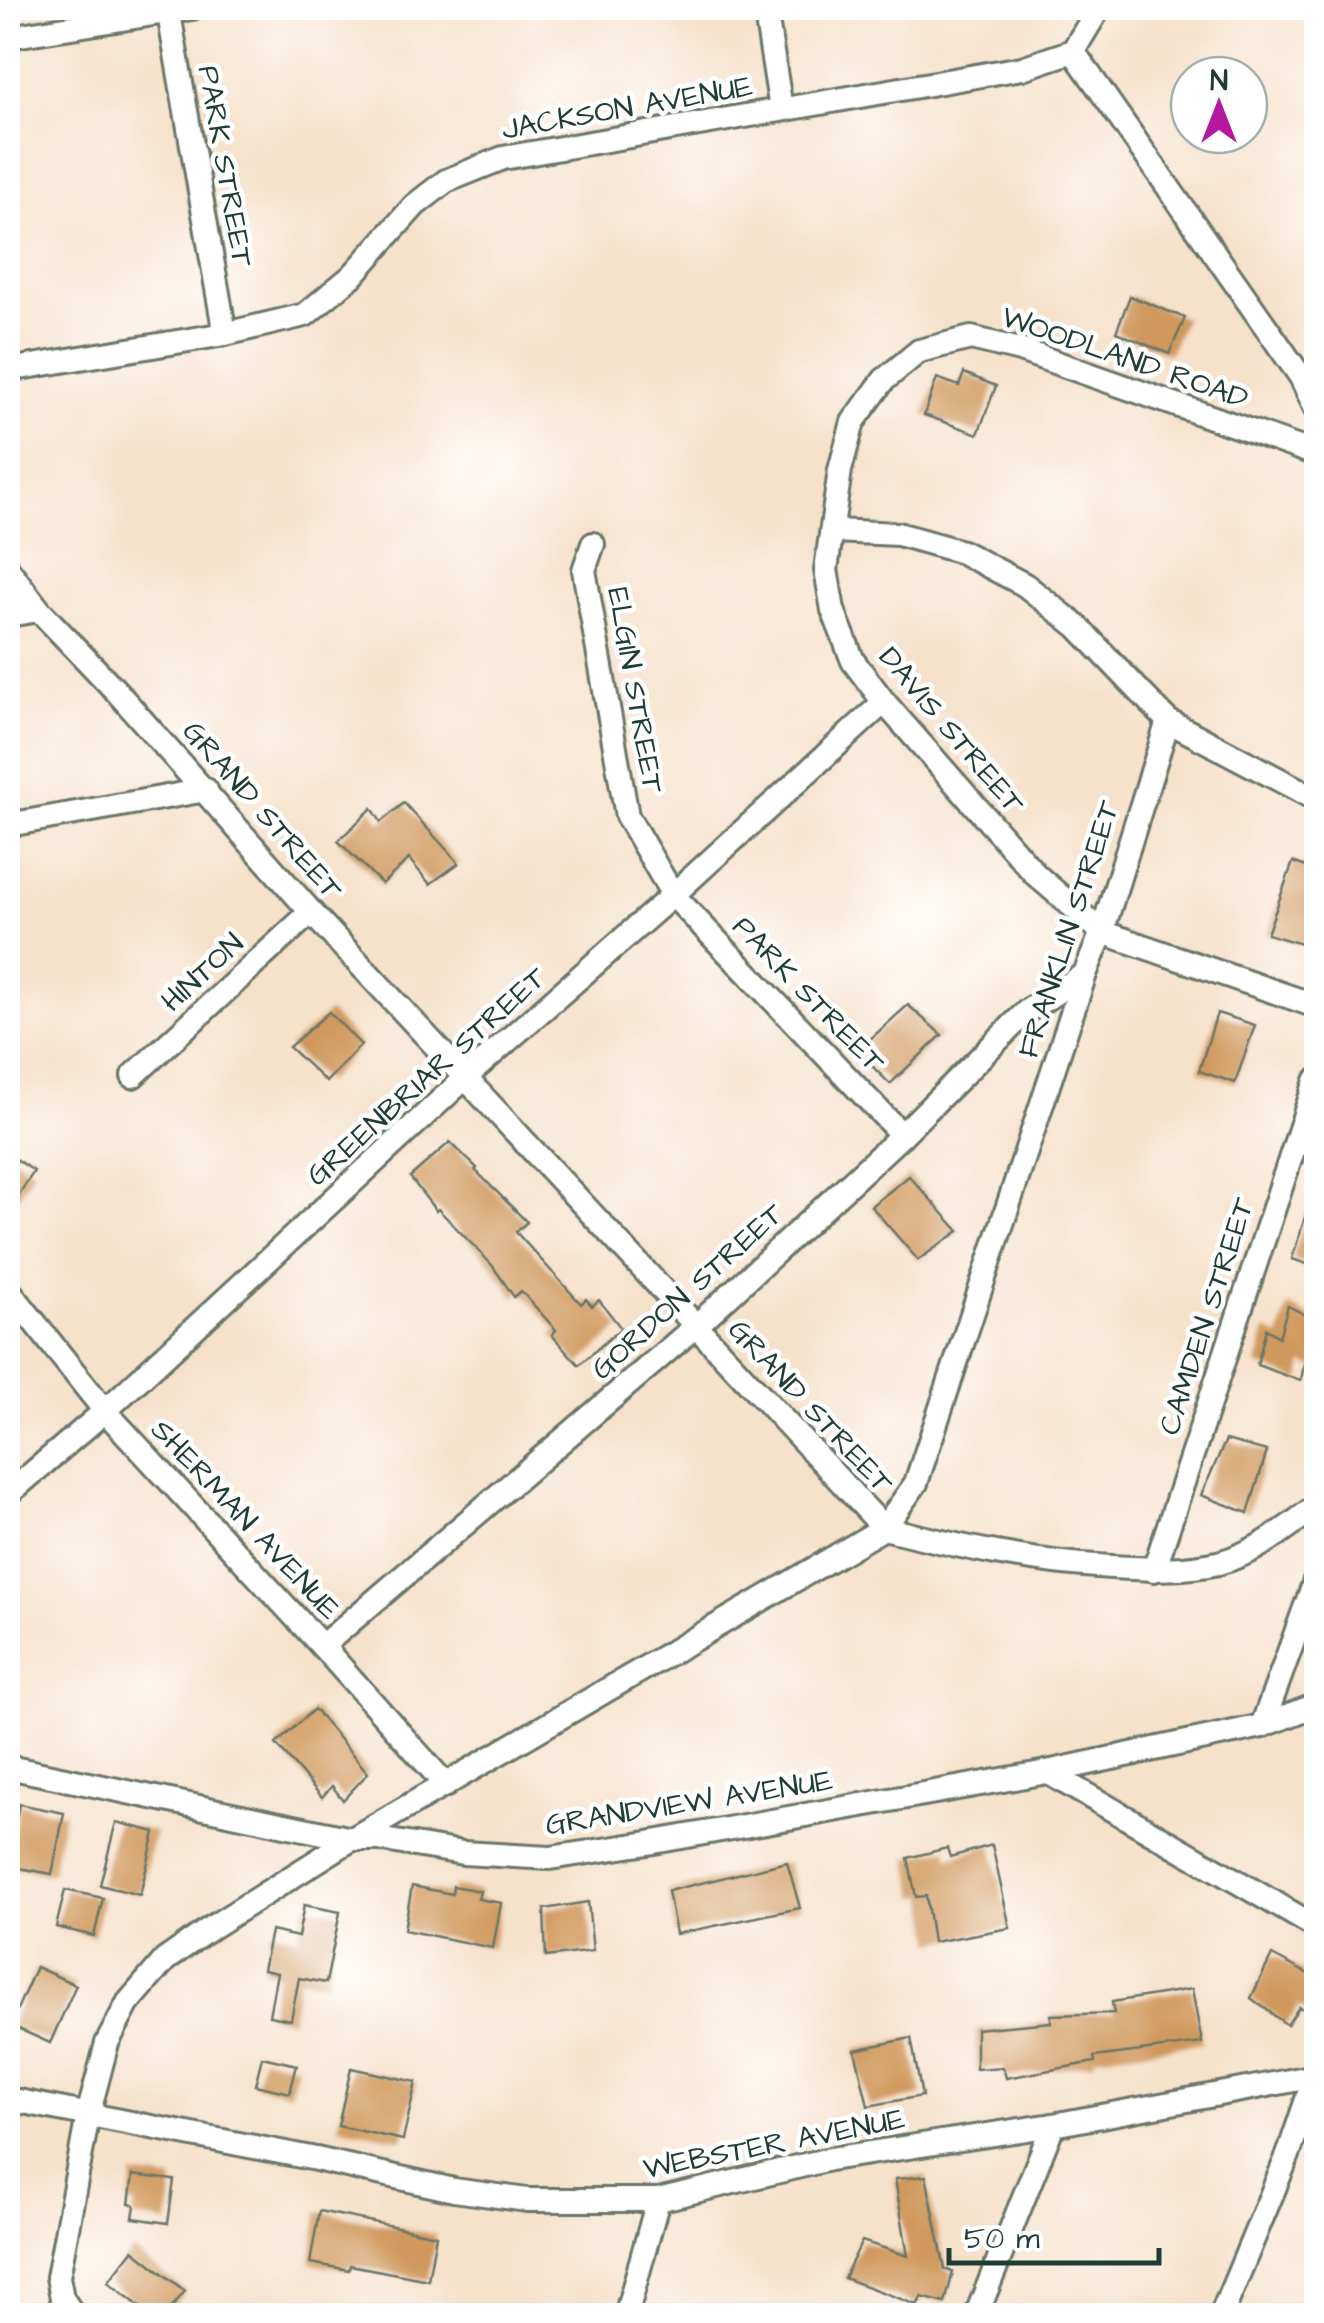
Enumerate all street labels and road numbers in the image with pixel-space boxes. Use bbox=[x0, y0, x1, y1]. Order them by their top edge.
street label: PARK STREET bbox=[187, 62, 263, 270]
street label: JACKSON AVENUE bbox=[499, 65, 756, 151]
street label: WOODLAND ROAD bbox=[996, 296, 1254, 420]
street label: ELGIN STREET bbox=[596, 584, 674, 797]
street label: DAVIS STREET bbox=[869, 638, 1034, 824]
street label: GRAND STREET bbox=[173, 712, 352, 910]
street label: FRANKLIN STREET bbox=[1008, 795, 1130, 1063]
street label: PARK STREET bbox=[723, 907, 894, 1083]
street label: HINTON bbox=[152, 924, 253, 1022]
street label: GREENBRIAR STREET bbox=[297, 957, 556, 1196]
street label: CAMDEN STREET bbox=[1149, 1192, 1265, 1440]
street label: GORDON STREET bbox=[582, 1194, 793, 1390]
street label: GRAND STREET bbox=[718, 1310, 903, 1504]
street label: SHERMAN AVENUE bbox=[141, 1410, 350, 1629]
street label: GRANDVIEW AVENUE bbox=[543, 1760, 836, 1846]
street label: WEBSTER AVENUE bbox=[640, 2098, 909, 2190]

